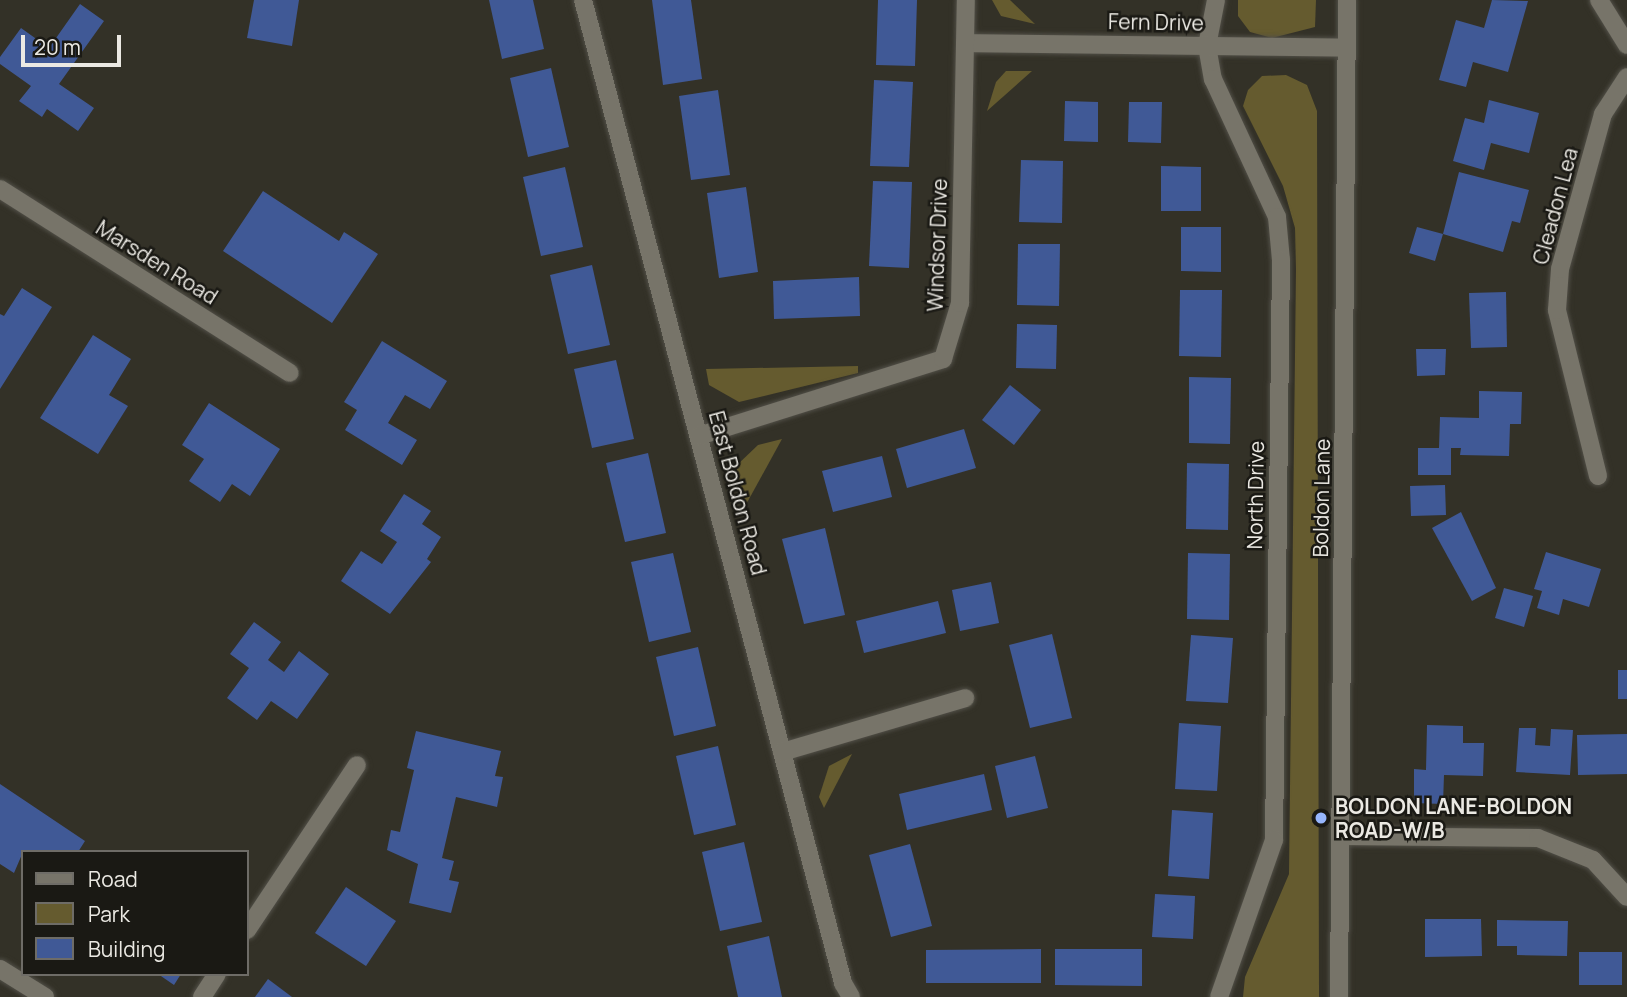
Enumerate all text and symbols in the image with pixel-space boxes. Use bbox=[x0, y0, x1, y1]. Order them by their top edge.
street label: Fern Drive bbox=[1108, 9, 1204, 35]
scale bar bbox=[24, 21, 124, 65]
text: 20 m bbox=[34, 33, 81, 61]
street label: Cleadon Lea bbox=[1527, 145, 1583, 267]
street label: Windsor Drive bbox=[922, 178, 952, 312]
street label: Marsden Road bbox=[92, 215, 222, 309]
street label: East Boldon Road bbox=[704, 408, 772, 578]
street label: Boldon Lane bbox=[1307, 438, 1335, 558]
street label: North Drive bbox=[1241, 441, 1269, 549]
place label: BOLDON LANE-BOLDON ROAD-W/B bbox=[1335, 793, 1572, 843]
marker: BOLDON LANE-BOLDON ROAD-W/B bbox=[1313, 810, 1329, 826]
legend bbox=[21, 850, 248, 976]
text: Road bbox=[88, 865, 138, 893]
text: Park bbox=[88, 900, 130, 928]
text: Building bbox=[88, 935, 165, 963]

